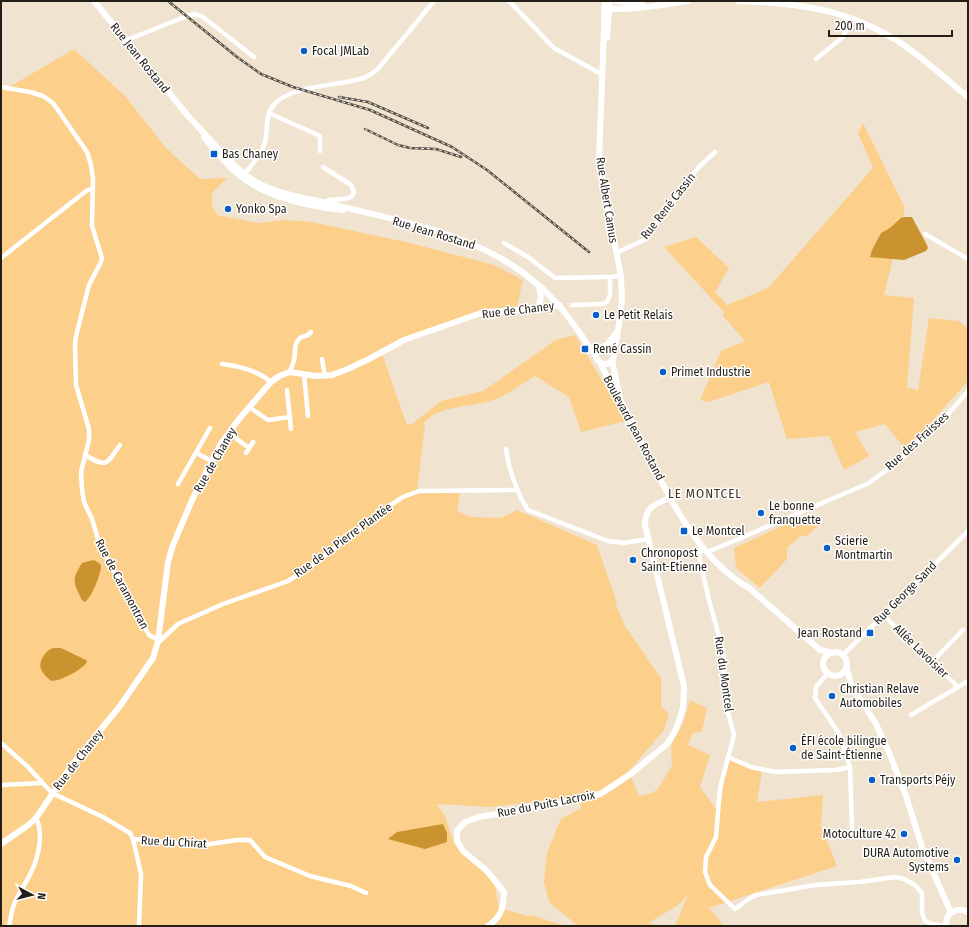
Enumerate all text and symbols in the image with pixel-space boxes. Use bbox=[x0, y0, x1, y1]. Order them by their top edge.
scale bar bbox=[829, 12, 952, 38]
text: 200 m bbox=[835, 19, 865, 33]
street label: Rue Jean Rostand bbox=[108, 20, 172, 96]
place label: Focal JMLab bbox=[312, 44, 369, 58]
marker: Focal JMLab bbox=[299, 46, 309, 56]
place label: Bas Chaney bbox=[222, 147, 279, 161]
marker: Bas Chaney bbox=[209, 149, 219, 159]
street label: Rue Albert Camus bbox=[593, 156, 621, 244]
street label: Rue René Cassin bbox=[638, 170, 698, 242]
place label: Yonko Spa bbox=[236, 202, 287, 216]
marker: Yonko Spa bbox=[223, 204, 233, 214]
street label: Rue Jean Rostand bbox=[391, 214, 477, 252]
street label: Rue de Chaney bbox=[481, 299, 555, 321]
place label: Le Petit Relais bbox=[604, 308, 673, 322]
marker: Le Petit Relais bbox=[591, 310, 601, 320]
place label: René Cassin bbox=[593, 342, 652, 356]
marker: René Cassin bbox=[580, 344, 590, 354]
place label: Primet Industrie bbox=[671, 365, 751, 379]
marker: Primet Industrie bbox=[658, 367, 668, 377]
street label: Boulevard Jean Rostand bbox=[600, 373, 668, 483]
street label: Rue des Fraisses bbox=[882, 409, 952, 473]
street label: Rue de Chaney bbox=[191, 425, 240, 495]
district label: LE MONTCEL bbox=[668, 486, 742, 501]
place label: Le bonne franquette bbox=[769, 499, 821, 527]
street label: Rue de la Pierre Plantée bbox=[291, 500, 395, 580]
marker: Le bonne franquette bbox=[756, 508, 766, 518]
place label: Le Montcel bbox=[692, 524, 745, 538]
marker: Le Montcel bbox=[679, 526, 689, 536]
place label: Scierie Montmartin bbox=[835, 534, 893, 562]
street label: Rue de Caramontran bbox=[92, 537, 152, 631]
marker: Scierie Montmartin bbox=[822, 543, 832, 553]
place label: Chronopost Saint-Etienne bbox=[641, 546, 707, 574]
marker: Chronopost Saint-Etienne bbox=[628, 555, 638, 565]
street label: Rue George Sand bbox=[871, 559, 939, 627]
street label: Allée Lavoisier bbox=[891, 621, 952, 681]
place label: Jean Rostand bbox=[798, 626, 862, 640]
marker: Jean Rostand bbox=[865, 628, 875, 638]
street label: Rue du Montcel bbox=[712, 635, 736, 713]
place label: Christian Relave Automobiles bbox=[840, 682, 919, 710]
marker: Christian Relave Automobiles bbox=[827, 691, 837, 701]
street label: Rue de Chaney bbox=[50, 727, 106, 793]
place label: ÉFI école bilingue de Saint-Étienne bbox=[801, 733, 887, 762]
marker: ÉFI école bilingue de Saint-Étienne bbox=[788, 743, 798, 753]
place label: Transports Péjy bbox=[880, 773, 956, 787]
marker: Transports Péjy bbox=[867, 775, 877, 785]
street label: Rue du Puits Lacroix bbox=[496, 788, 597, 820]
place label: Motoculture 42 bbox=[823, 827, 896, 841]
marker: Motoculture 42 bbox=[899, 829, 909, 839]
street label: Rue du Chirat bbox=[141, 833, 207, 851]
place label: DURA Automotive Systems bbox=[863, 846, 949, 874]
marker: DURA Automotive Systems bbox=[952, 855, 962, 865]
north arrow bbox=[12, 875, 52, 915]
text: N bbox=[35, 892, 48, 900]

